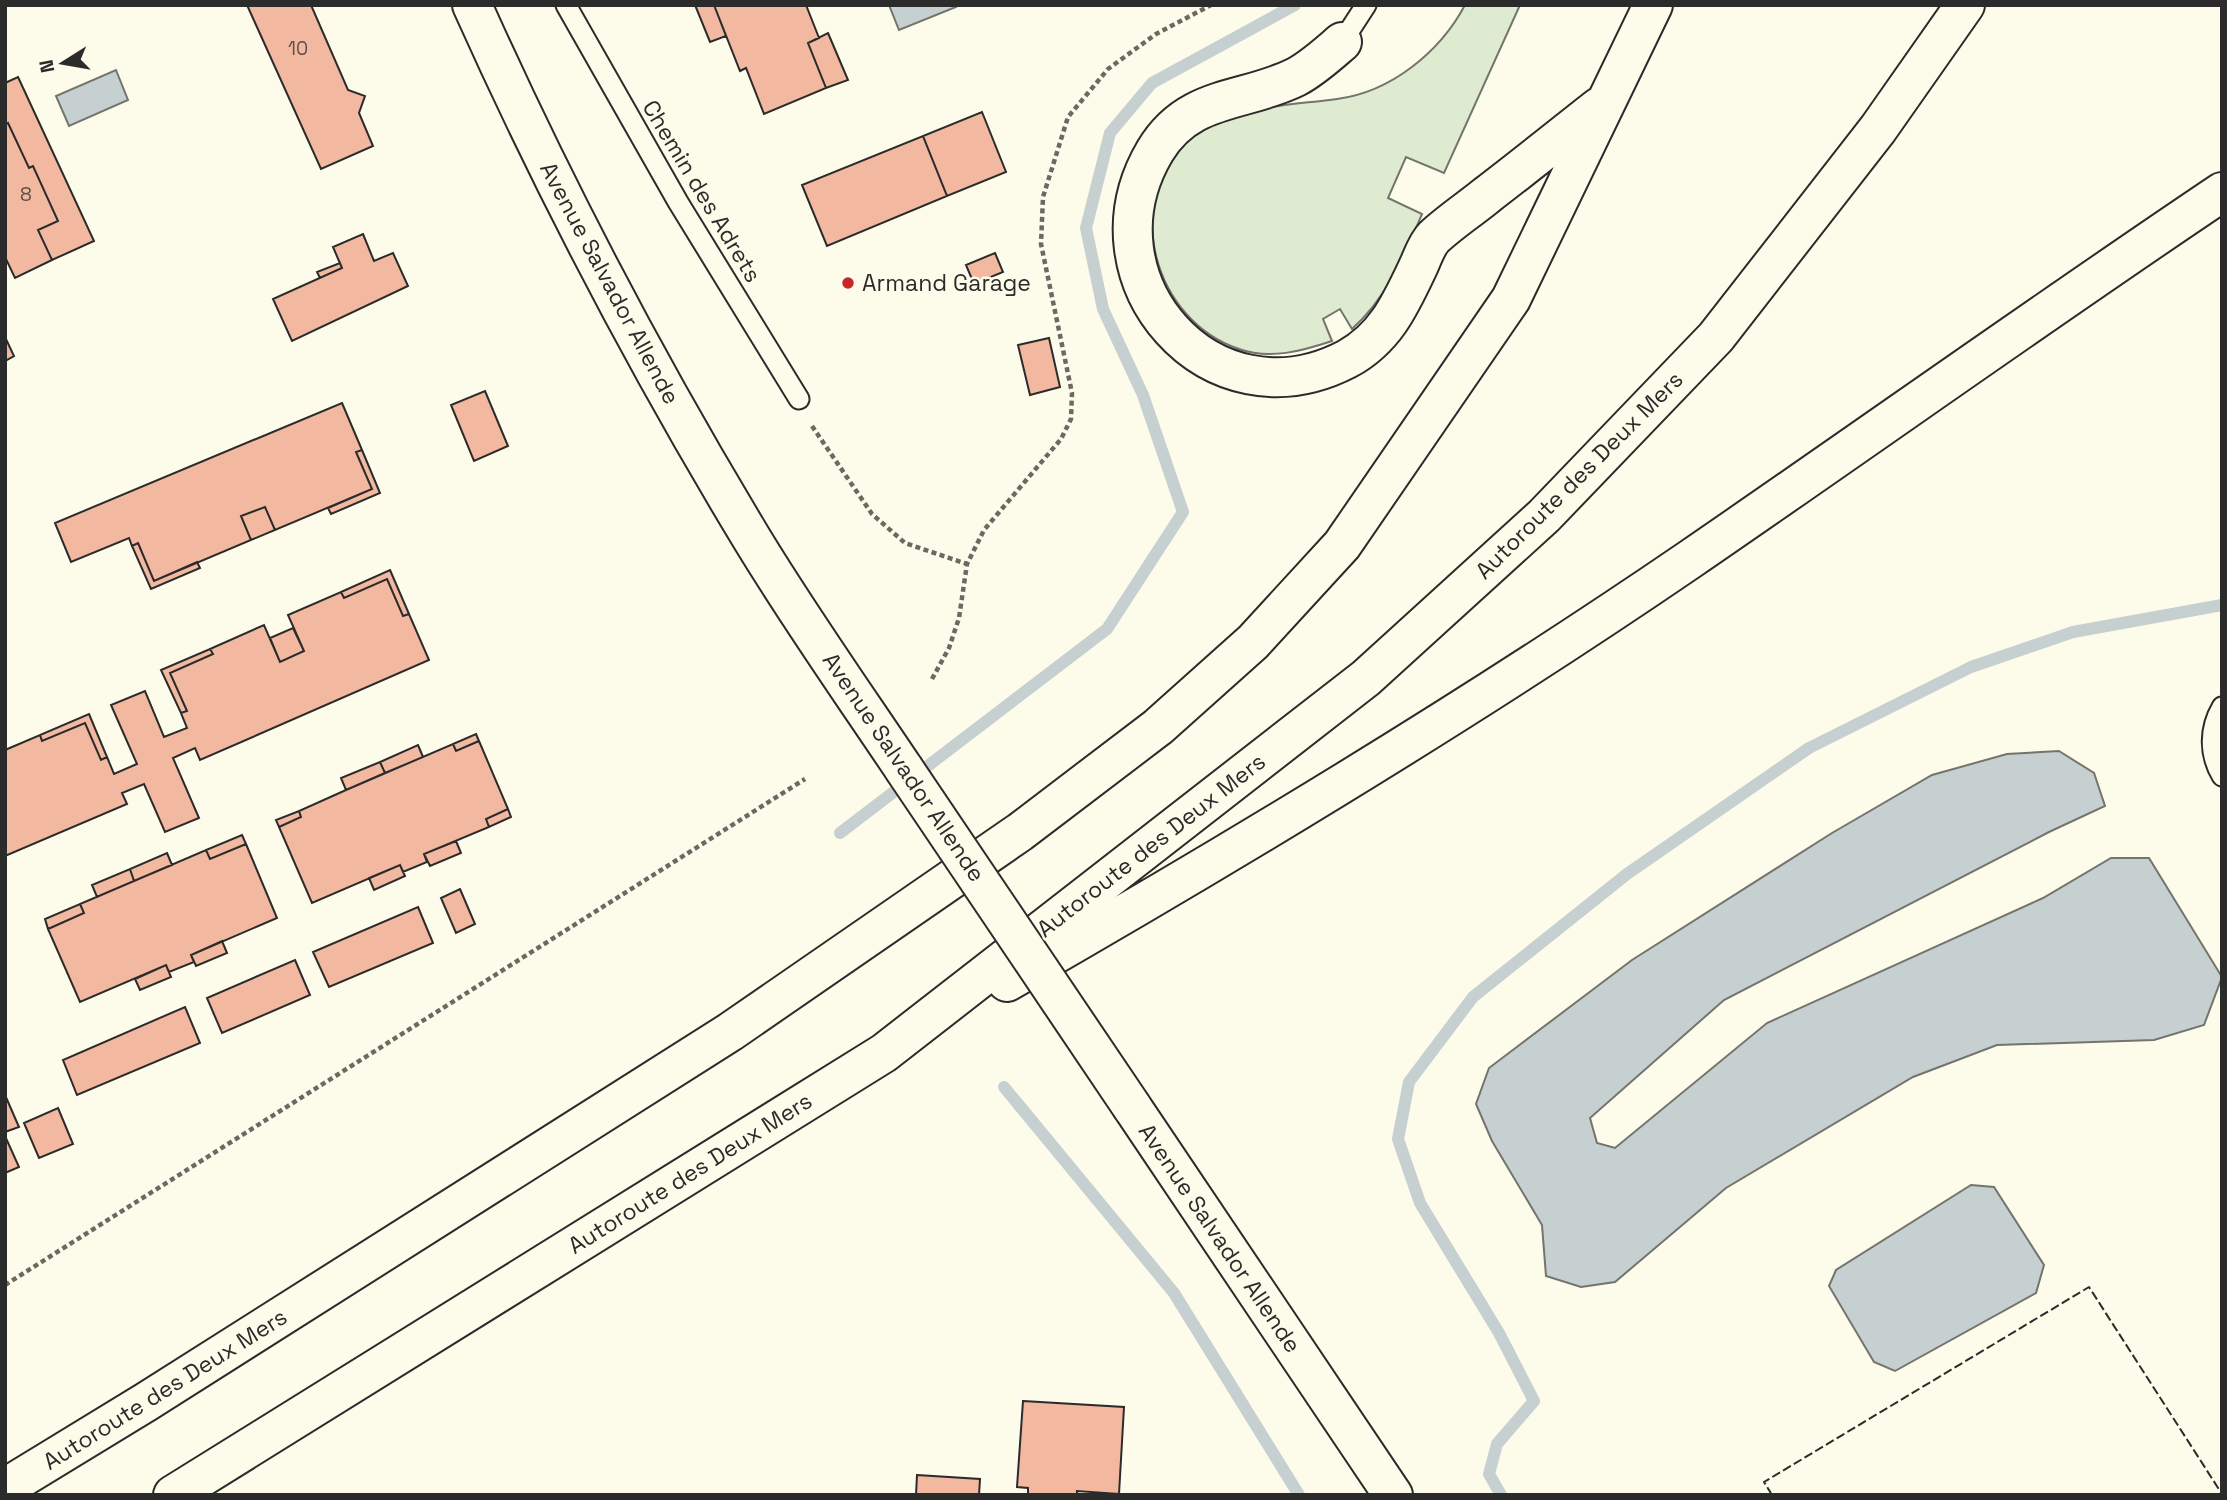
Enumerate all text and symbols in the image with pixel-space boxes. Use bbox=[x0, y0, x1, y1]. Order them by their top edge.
north arrow bbox=[28, 28, 98, 98]
house number: 10 bbox=[288, 36, 308, 61]
text: N bbox=[33, 58, 60, 75]
street label: Chemin des Adrets bbox=[636, 94, 768, 288]
street label: Avenue Salvador Allende bbox=[533, 157, 687, 409]
house number: 8 bbox=[20, 182, 32, 207]
place label: Armand Garage bbox=[862, 268, 1031, 298]
marker: Armand Garage bbox=[840, 275, 856, 291]
street label: Autoroute des Deux Mers bbox=[1469, 365, 1689, 585]
street label: Avenue Salvador Allende bbox=[816, 647, 992, 887]
street label: Autoroute des Deux Mers bbox=[1031, 746, 1271, 944]
street label: Autoroute des Deux Mers bbox=[562, 1086, 818, 1260]
street label: Avenue Salvador Allende bbox=[1132, 1118, 1308, 1358]
street label: Autoroute des Deux Mers bbox=[37, 1302, 293, 1476]

